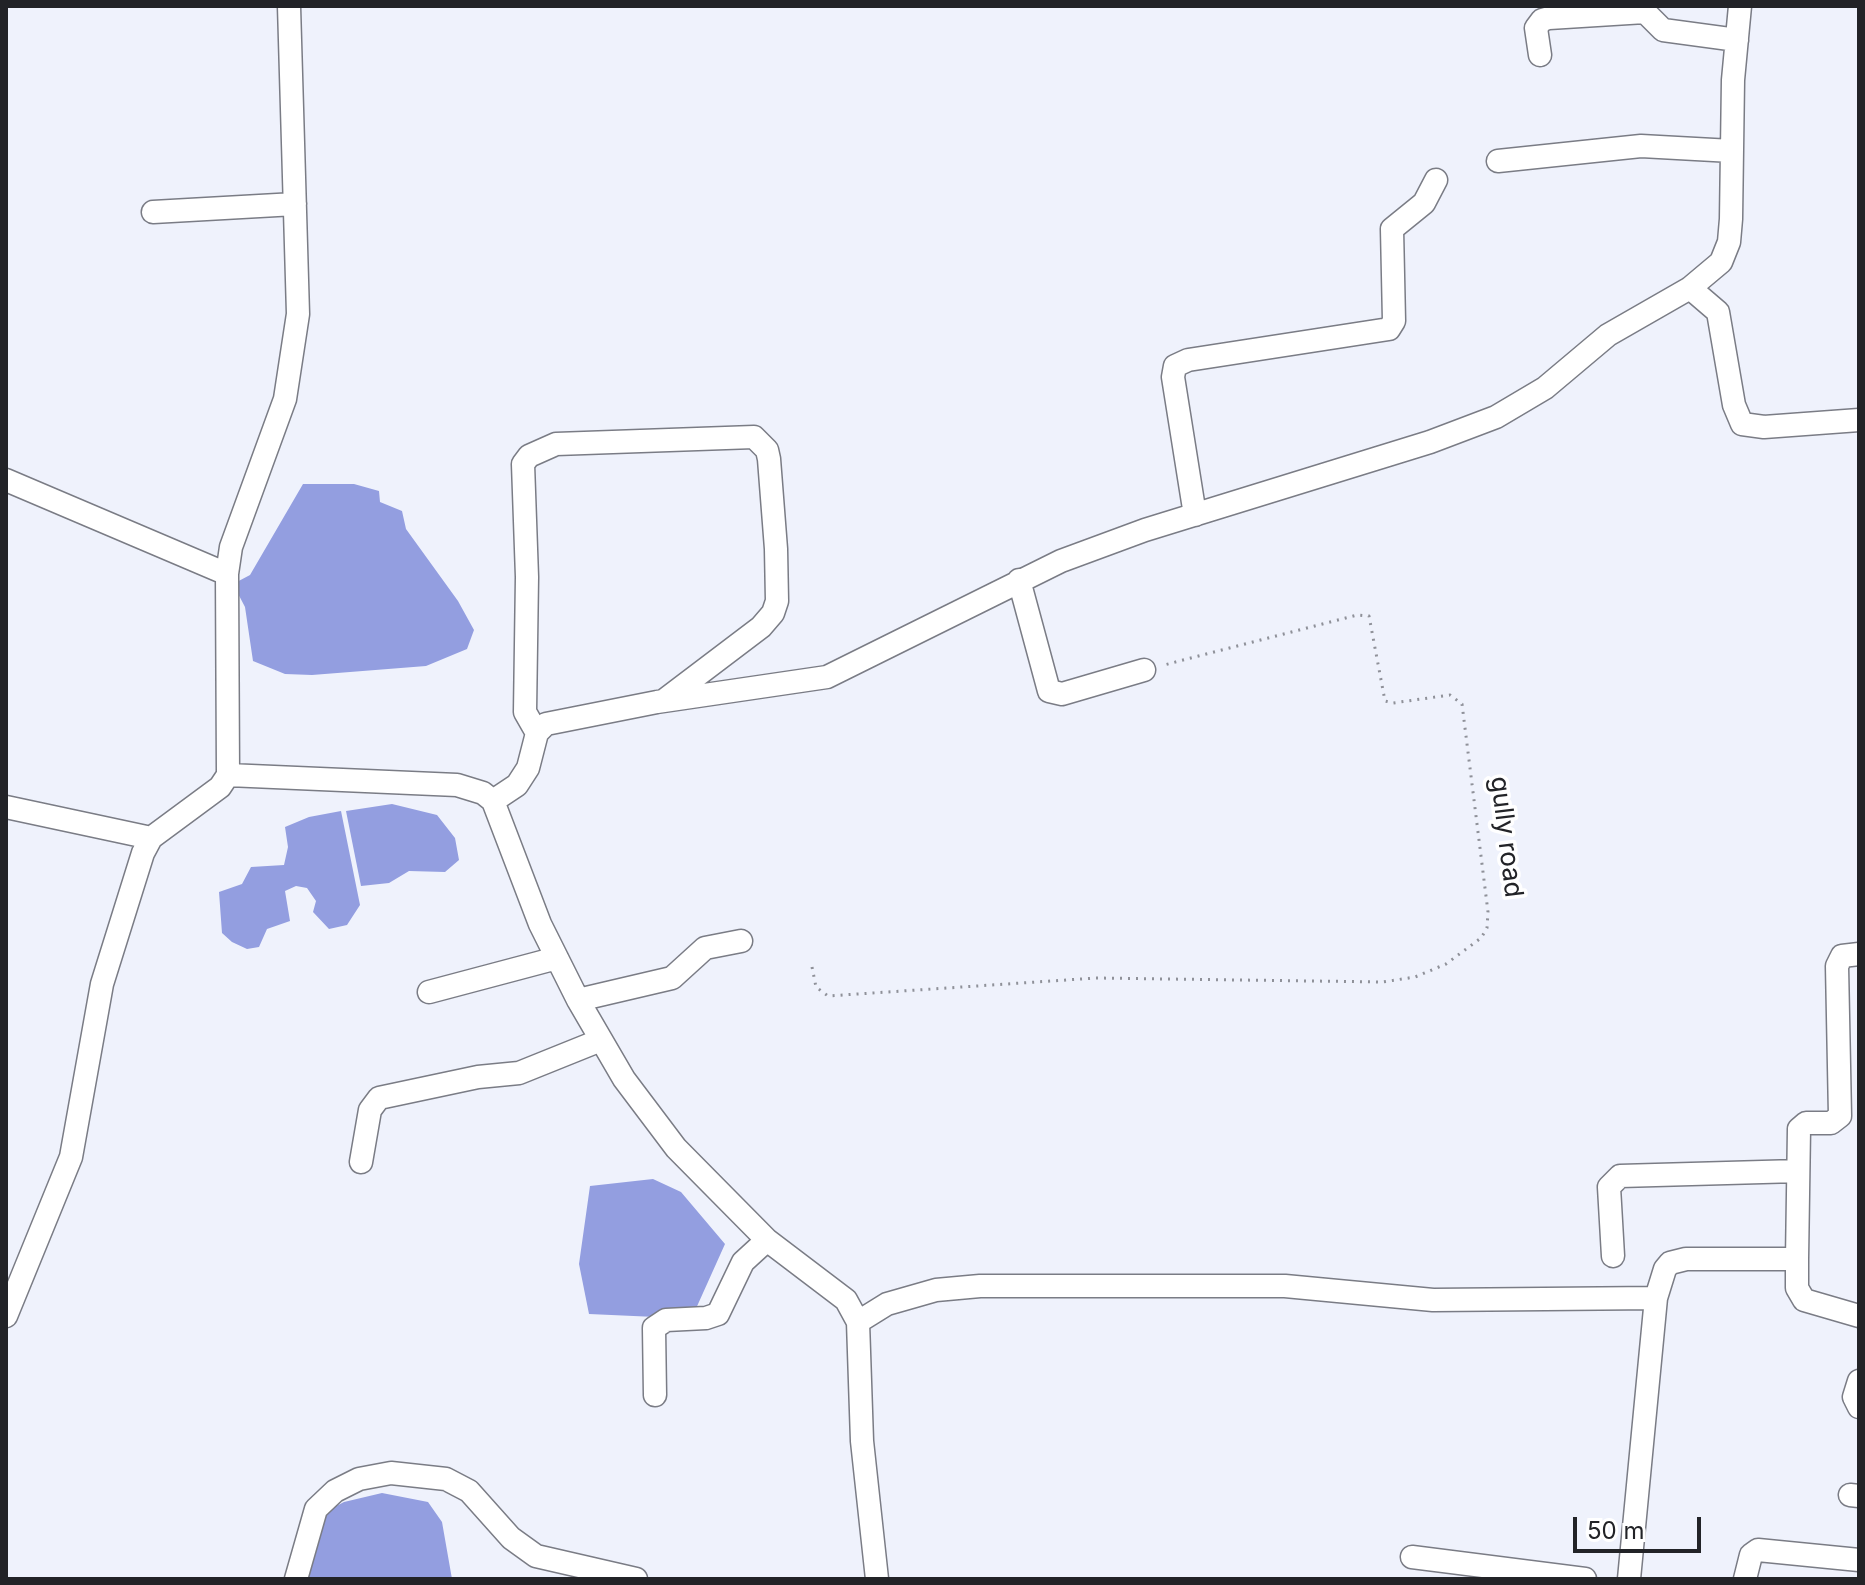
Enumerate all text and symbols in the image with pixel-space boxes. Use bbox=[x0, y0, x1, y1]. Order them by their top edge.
street label: gully road bbox=[1483, 775, 1529, 899]
scale bar bbox=[1577, 1501, 1705, 1551]
text: 50 m bbox=[1587, 1516, 1645, 1545]

